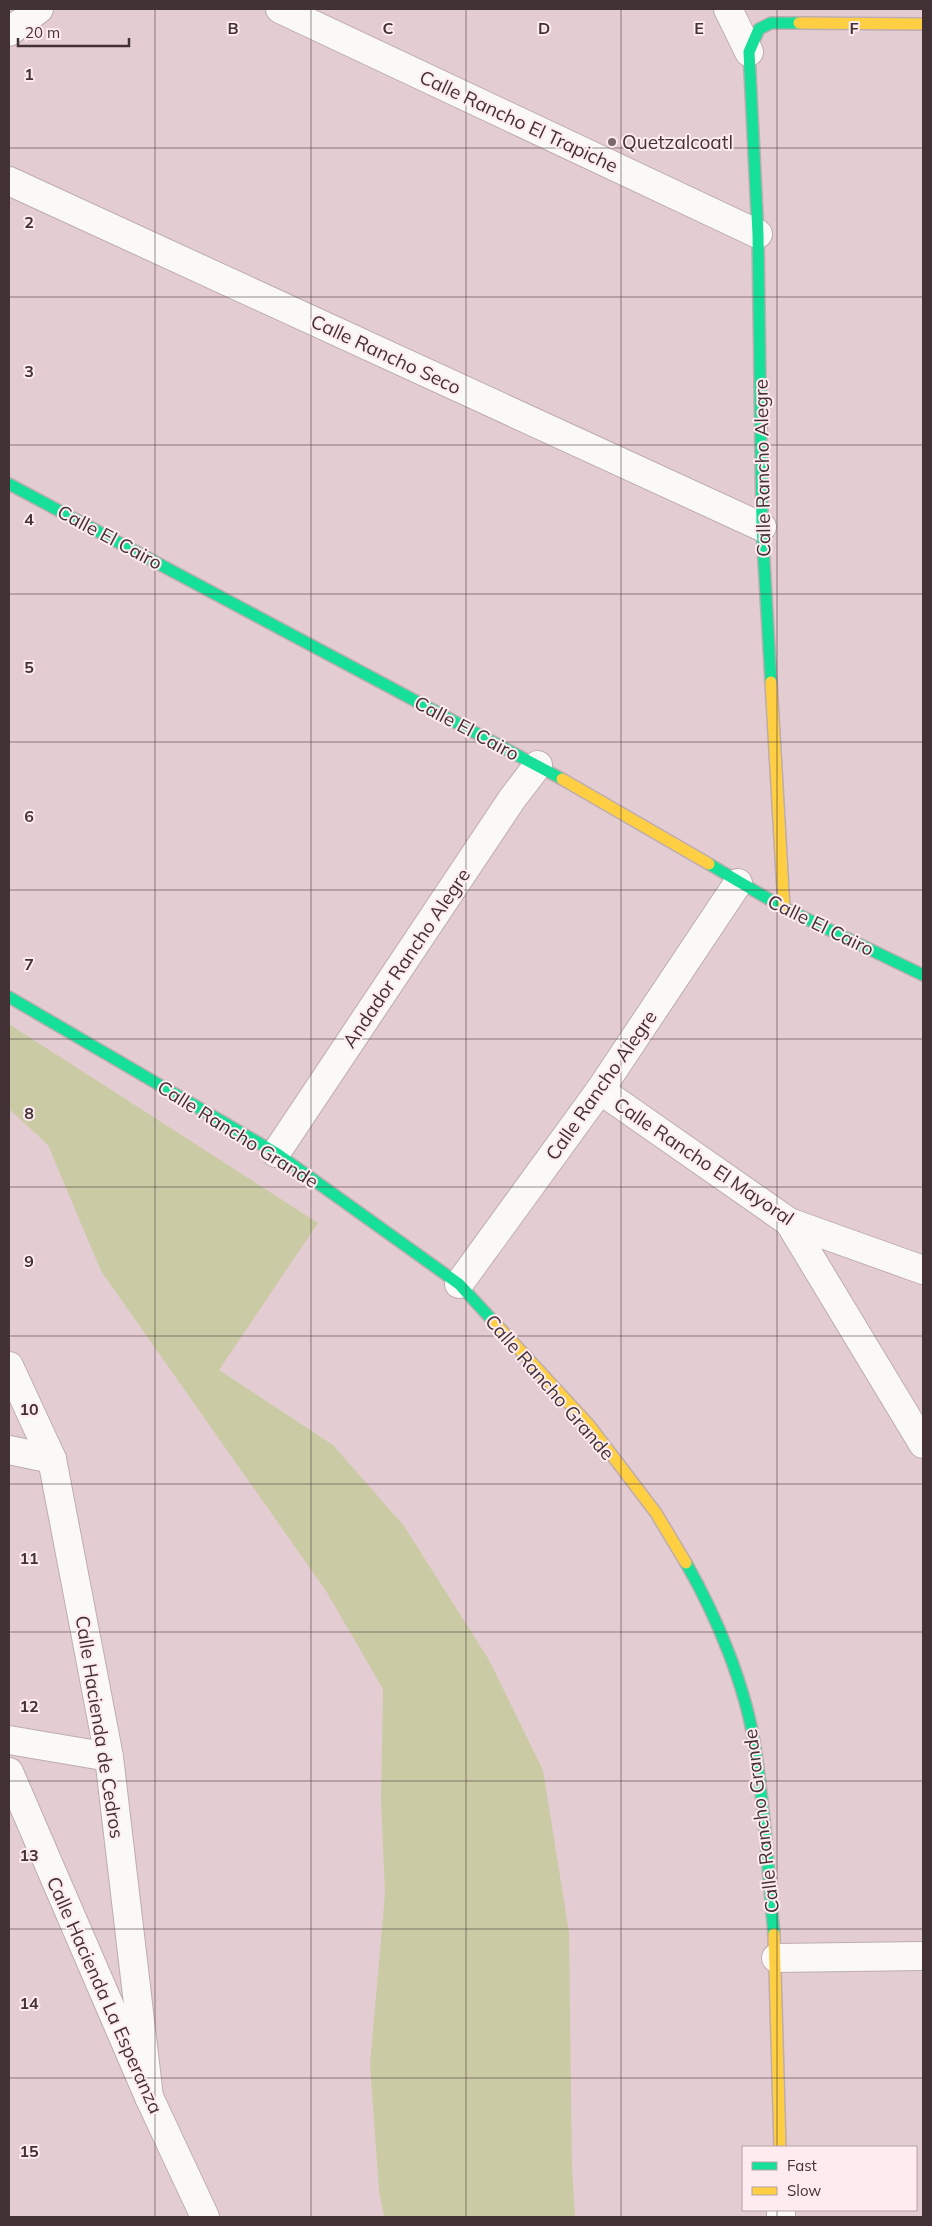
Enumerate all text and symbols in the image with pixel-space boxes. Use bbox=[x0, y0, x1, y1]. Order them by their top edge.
scale bar bbox=[18, 15, 129, 47]
text: B bbox=[227, 18, 239, 38]
text: C bbox=[383, 18, 394, 38]
text: D bbox=[538, 18, 550, 38]
text: E bbox=[694, 18, 704, 38]
text: F bbox=[849, 18, 859, 38]
text: 20 m bbox=[25, 23, 60, 42]
text: 1 bbox=[24, 64, 34, 84]
street label: Calle Rancho El Trapiche bbox=[416, 64, 622, 178]
place label: Quetzalcoatl bbox=[622, 130, 733, 154]
marker: Quetzalcoatl bbox=[606, 136, 618, 148]
text: 2 bbox=[24, 212, 34, 232]
street label: Calle Rancho Seco bbox=[307, 309, 465, 399]
text: 3 bbox=[24, 361, 34, 381]
street label: Calle Rancho Alegre bbox=[748, 379, 776, 557]
street label: Calle El Cairo bbox=[53, 499, 167, 575]
text: 4 bbox=[24, 509, 34, 529]
text: 5 bbox=[24, 657, 34, 677]
street label: Calle El Cairo bbox=[410, 690, 524, 766]
text: 6 bbox=[24, 806, 34, 826]
street label: Andador Rancho Alegre bbox=[337, 864, 475, 1052]
street label: Calle El Cairo bbox=[764, 889, 878, 961]
text: 7 bbox=[24, 954, 34, 974]
street label: Calle Rancho Alegre bbox=[540, 1005, 662, 1165]
street label: Calle Rancho Grande bbox=[153, 1075, 323, 1193]
street label: Calle Rancho El Mayoral bbox=[609, 1092, 799, 1230]
text: 8 bbox=[24, 1103, 34, 1123]
text: 9 bbox=[24, 1251, 34, 1271]
street label: Calle Rancho Grande bbox=[480, 1309, 620, 1465]
text: 10 bbox=[19, 1399, 39, 1419]
text: 11 bbox=[19, 1548, 39, 1568]
street label: Calle Hacienda de Cedros bbox=[71, 1614, 129, 1840]
text: 12 bbox=[19, 1696, 39, 1716]
street label: Calle Rancho Grande bbox=[738, 1728, 784, 1914]
text: 13 bbox=[19, 1845, 39, 1865]
street label: Calle Hacienda La Esperanza bbox=[42, 1873, 168, 2117]
text: 14 bbox=[19, 1993, 39, 2013]
text: 15 bbox=[19, 2141, 39, 2161]
legend bbox=[742, 2146, 917, 2211]
text: Fast bbox=[787, 2156, 817, 2175]
text: Slow bbox=[787, 2181, 821, 2200]

